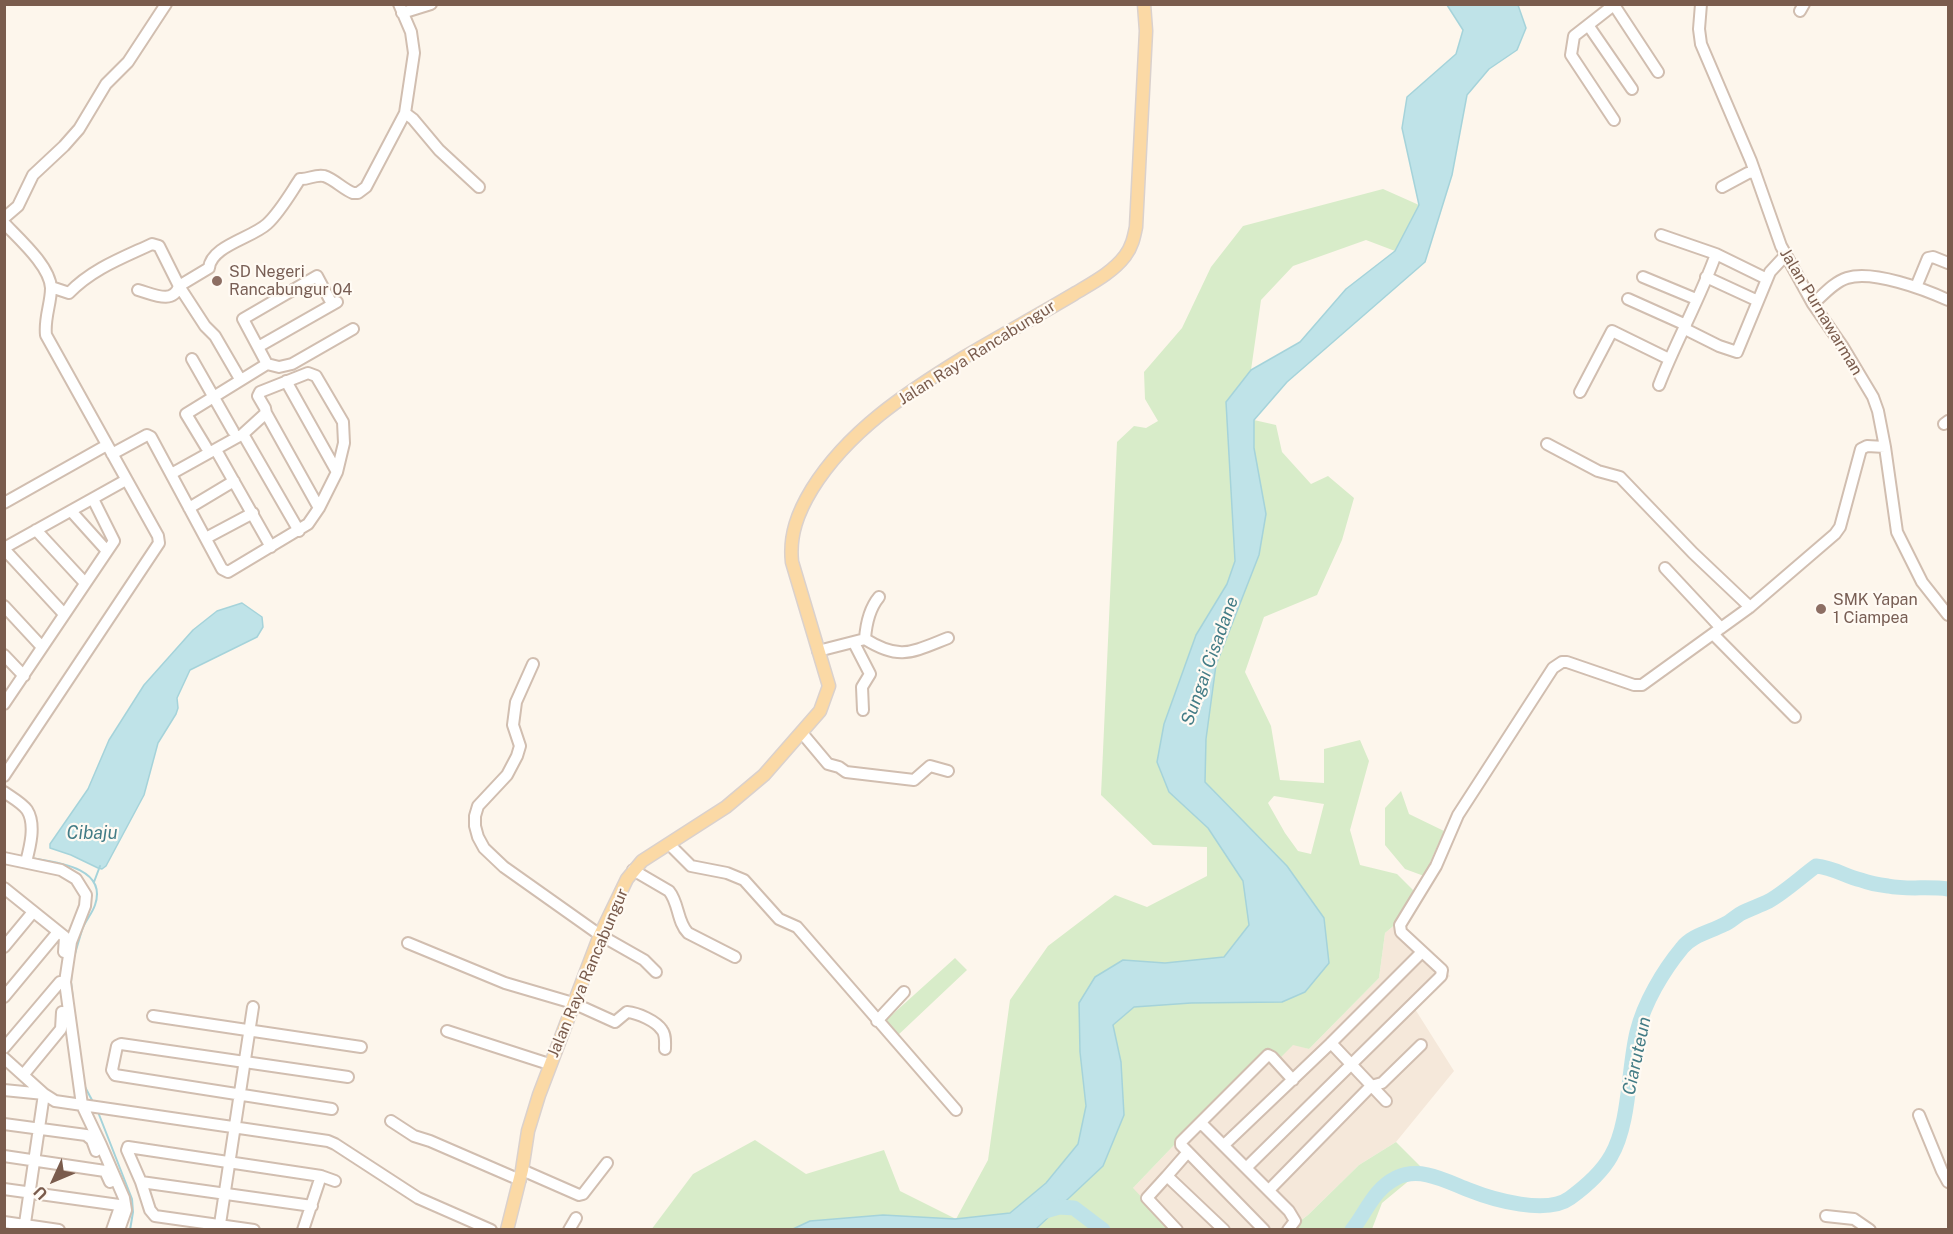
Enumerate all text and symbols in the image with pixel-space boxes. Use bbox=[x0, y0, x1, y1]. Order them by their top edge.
street label: Jalan Purnawarman bbox=[1776, 245, 1866, 379]
place label: SD Negeri Rancabungur 04 bbox=[229, 262, 352, 300]
marker: SD Negeri Rancabungur 04 bbox=[210, 274, 224, 288]
street label: Jalan Raya Rancabungur bbox=[895, 297, 1059, 409]
place label: SMK Yapan 1 Ciampea bbox=[1833, 590, 1918, 628]
water label: Sungai Cisadane bbox=[1177, 594, 1243, 728]
marker: SMK Yapan 1 Ciampea bbox=[1814, 602, 1828, 616]
water label: Cibaju bbox=[66, 822, 118, 844]
street label: Jalan Raya Rancabungur bbox=[544, 886, 632, 1060]
water label: Ciaruteun bbox=[1618, 1015, 1656, 1097]
north arrow bbox=[24, 1150, 84, 1210]
text: U bbox=[30, 1182, 52, 1204]

